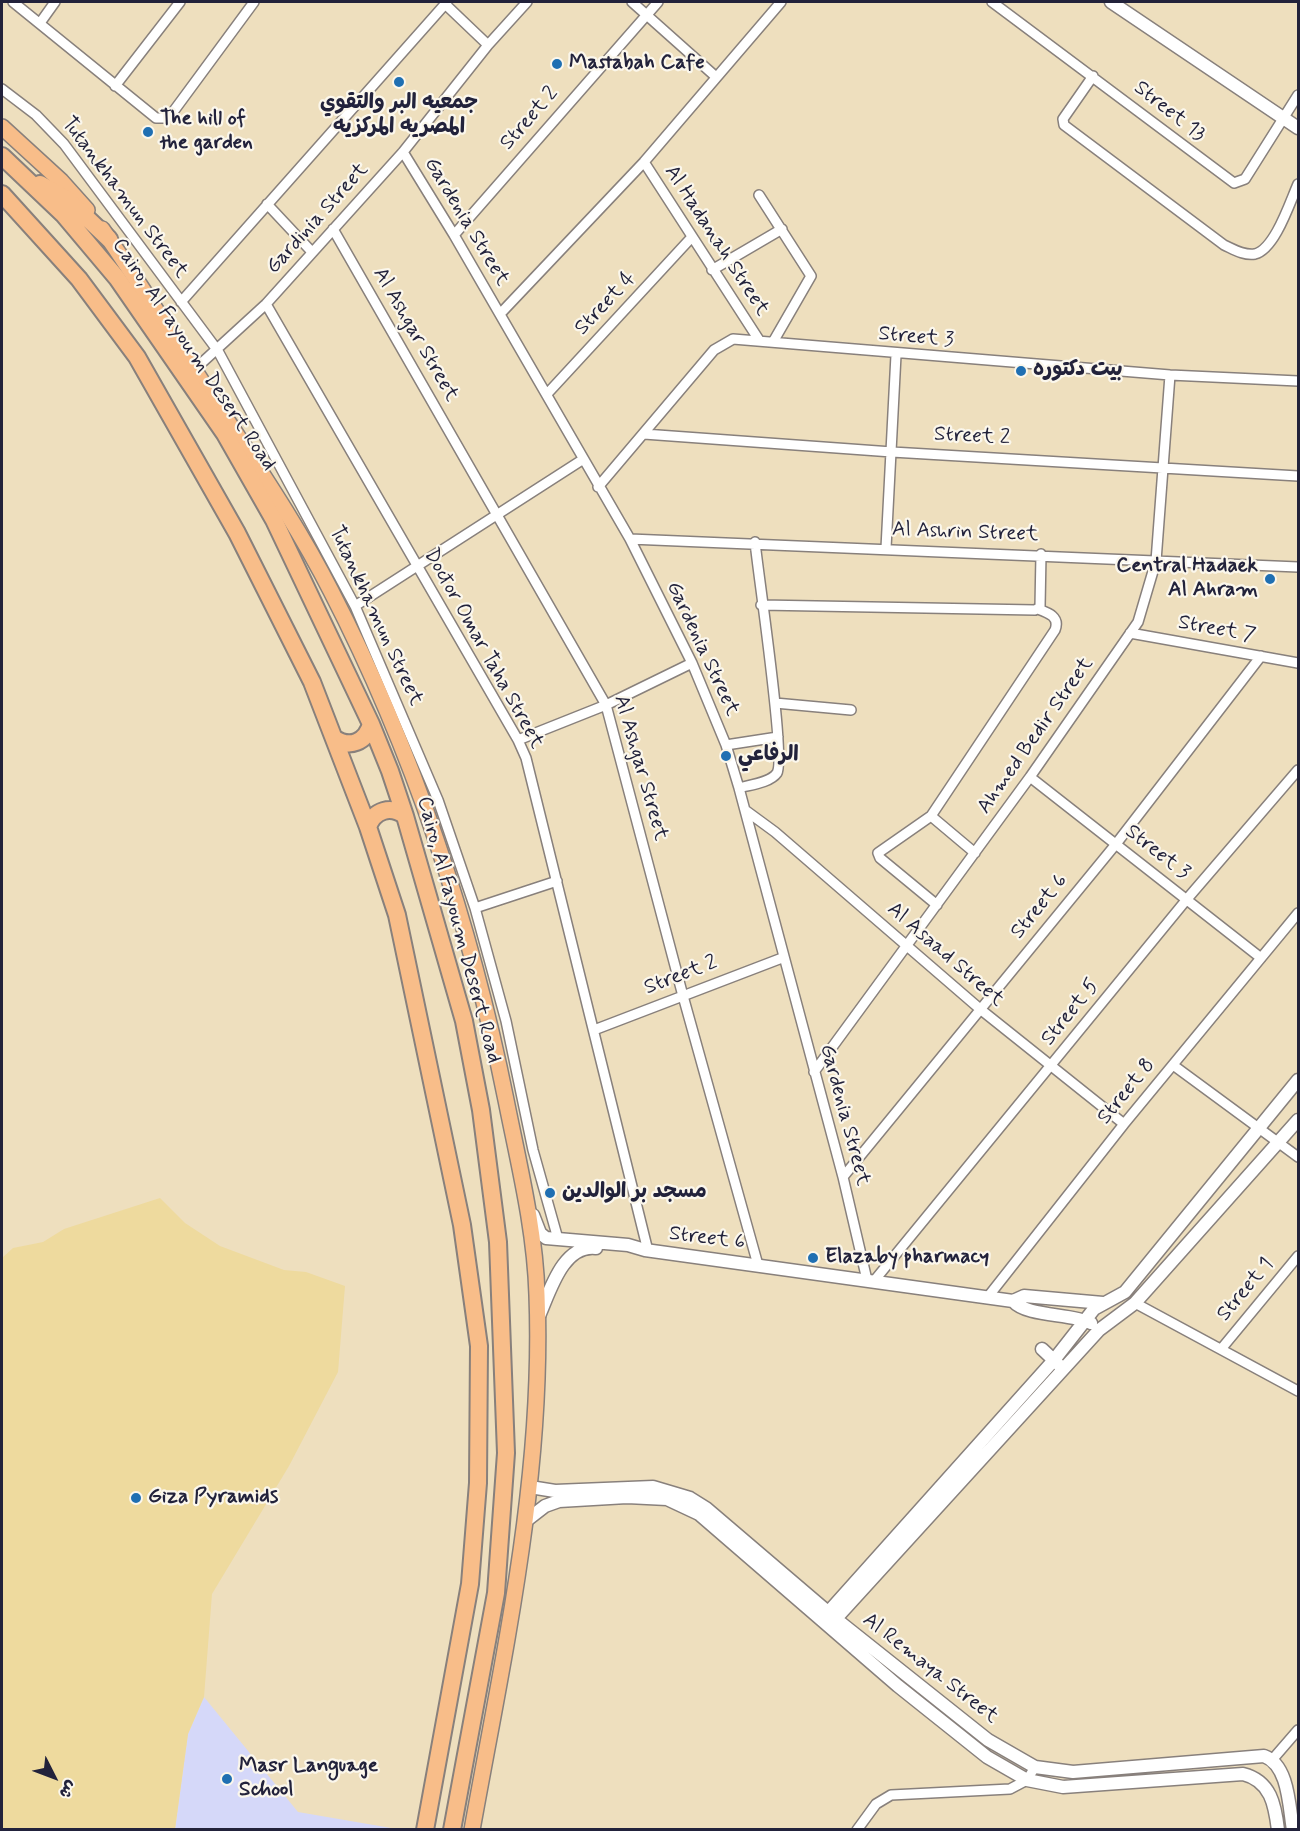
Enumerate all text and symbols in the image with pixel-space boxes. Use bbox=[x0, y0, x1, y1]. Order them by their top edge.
place label: Mastabah Cafe bbox=[569, 51, 705, 77]
marker: Mastabah Cafe bbox=[550, 57, 564, 71]
marker: جمعيه البر والتقوي المصريه المركزيه bbox=[392, 75, 406, 89]
street label: Street 13 bbox=[1128, 76, 1210, 148]
street label: Street 2 bbox=[496, 82, 564, 156]
place label: جمعيه البر والتقوي المصريه المركزيه bbox=[320, 91, 478, 141]
place label: The hill of the garden bbox=[160, 107, 253, 157]
street label: Tutankhamun Street bbox=[55, 112, 193, 284]
marker: The hill of the garden bbox=[141, 125, 155, 139]
street label: Gardenia Street bbox=[418, 153, 514, 291]
street label: Gardinia Street bbox=[262, 158, 374, 280]
street label: Al Hadanah Street bbox=[658, 161, 774, 321]
street label: Cairo, Al Fayoum Desert Road bbox=[106, 234, 280, 476]
street label: Al Ashgar Street bbox=[367, 264, 463, 406]
street label: Street 4 bbox=[570, 267, 642, 341]
street label: Street 3 bbox=[877, 322, 955, 354]
place label: بيت دكتوره bbox=[1033, 358, 1123, 384]
marker: بيت دكتوره bbox=[1014, 364, 1028, 378]
street label: Street 2 bbox=[933, 422, 1011, 452]
street label: Al Ashrin Street bbox=[891, 518, 1039, 548]
street label: Tutankhamun Street bbox=[322, 522, 428, 710]
street label: Doctor Omar Taha Street bbox=[417, 544, 549, 754]
place label: Central Hadaek Al Ahram bbox=[1116, 554, 1258, 604]
marker: Central Hadaek Al Ahram bbox=[1263, 572, 1277, 586]
street label: Gardenia Street bbox=[660, 578, 744, 720]
street label: Street 7 bbox=[1176, 611, 1258, 649]
street label: Ahmed Bedir Street bbox=[972, 653, 1100, 819]
street label: Al Ashgar Street bbox=[607, 692, 673, 844]
place label: الرفاعي bbox=[738, 743, 799, 769]
marker: الرفاعي bbox=[719, 749, 733, 763]
street label: Cairo, Al Fayoum Desert Road bbox=[410, 794, 506, 1066]
street label: Street 3 bbox=[1120, 820, 1194, 886]
street label: Street 6 bbox=[1006, 869, 1074, 945]
street label: Al Asaad Street bbox=[881, 897, 1009, 1013]
street label: Street 2 bbox=[641, 951, 721, 1001]
street label: Street 5 bbox=[1037, 975, 1105, 1051]
street label: Gardenia Street bbox=[813, 1042, 875, 1188]
street label: Street 8 bbox=[1093, 1054, 1161, 1130]
place label: مسجد بر الوالدين bbox=[562, 1180, 707, 1206]
marker: مسجد بر الوالدين bbox=[543, 1186, 557, 1200]
street label: Street 6 bbox=[667, 1222, 747, 1256]
place label: Elazaby pharmacy bbox=[825, 1245, 989, 1271]
marker: Elazaby pharmacy bbox=[806, 1251, 820, 1265]
street label: Street 1 bbox=[1212, 1253, 1280, 1327]
place label: Giza Pyramids bbox=[148, 1485, 278, 1511]
marker: Giza Pyramids bbox=[129, 1491, 143, 1505]
street label: Al Remaya Street bbox=[857, 1608, 1003, 1730]
north arrow bbox=[24, 1747, 84, 1807]
place label: Masr Language School bbox=[239, 1754, 378, 1804]
marker: Masr Language School bbox=[220, 1772, 234, 1786]
text: ش bbox=[54, 1776, 81, 1803]

